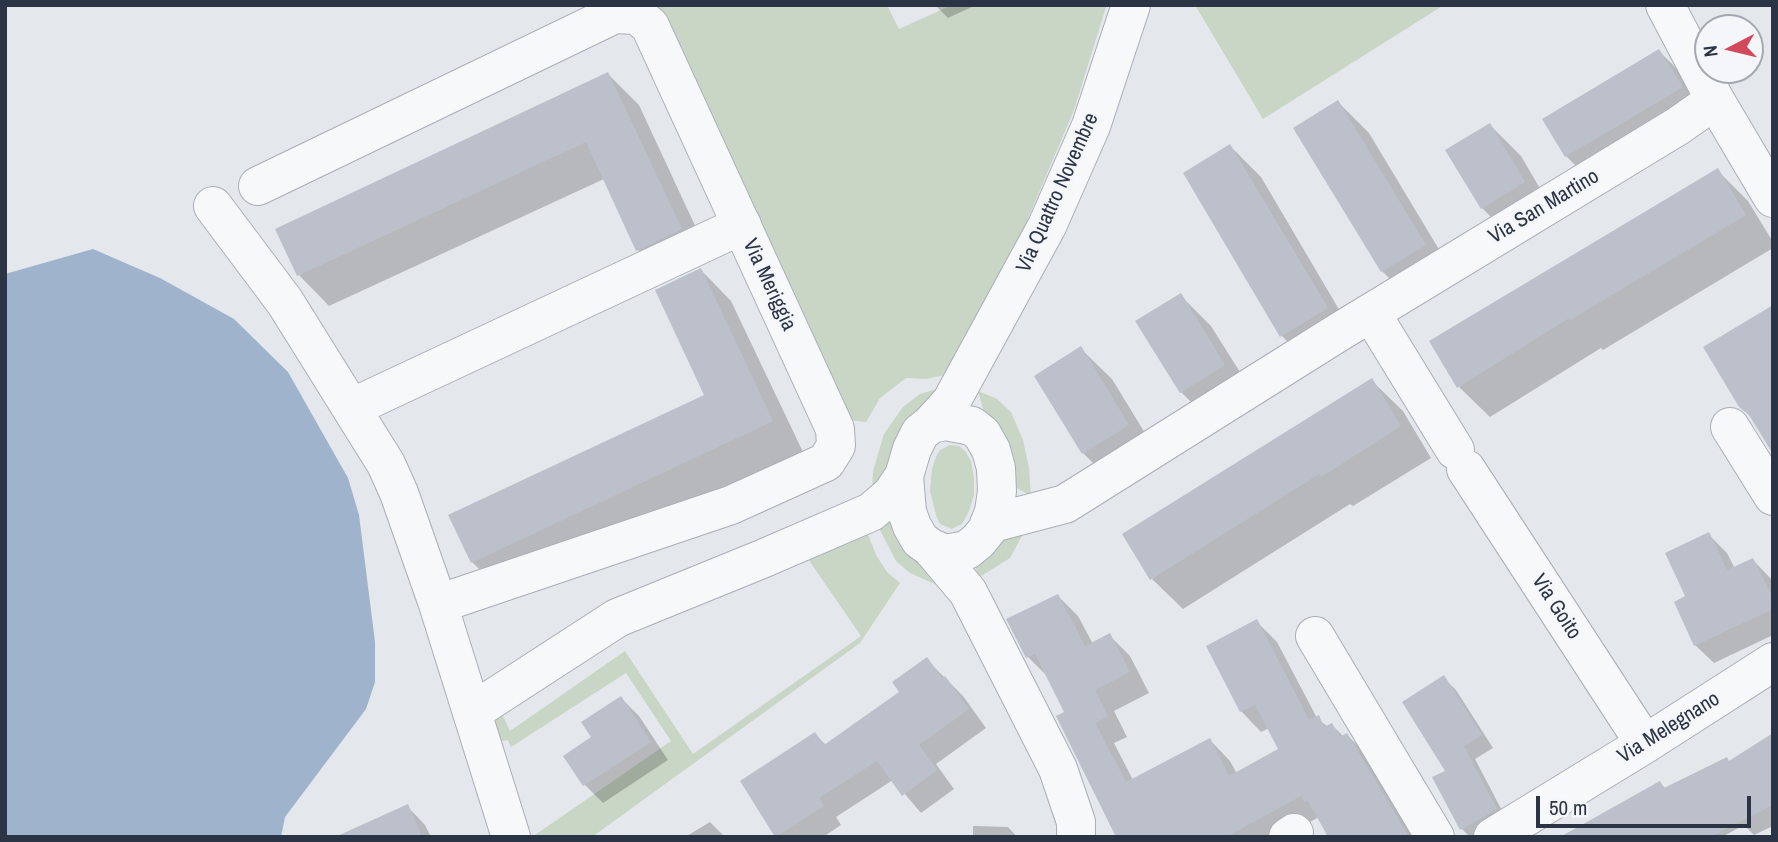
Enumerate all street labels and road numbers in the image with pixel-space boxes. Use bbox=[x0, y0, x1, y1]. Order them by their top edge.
street label: Via Quattro Novembre bbox=[1012, 109, 1104, 277]
street label: Via San Martino bbox=[1484, 164, 1604, 250]
street label: Via Meriggia bbox=[737, 235, 801, 335]
street label: Via Goito bbox=[1526, 570, 1586, 644]
street label: Via Melegnano bbox=[1613, 687, 1725, 769]

